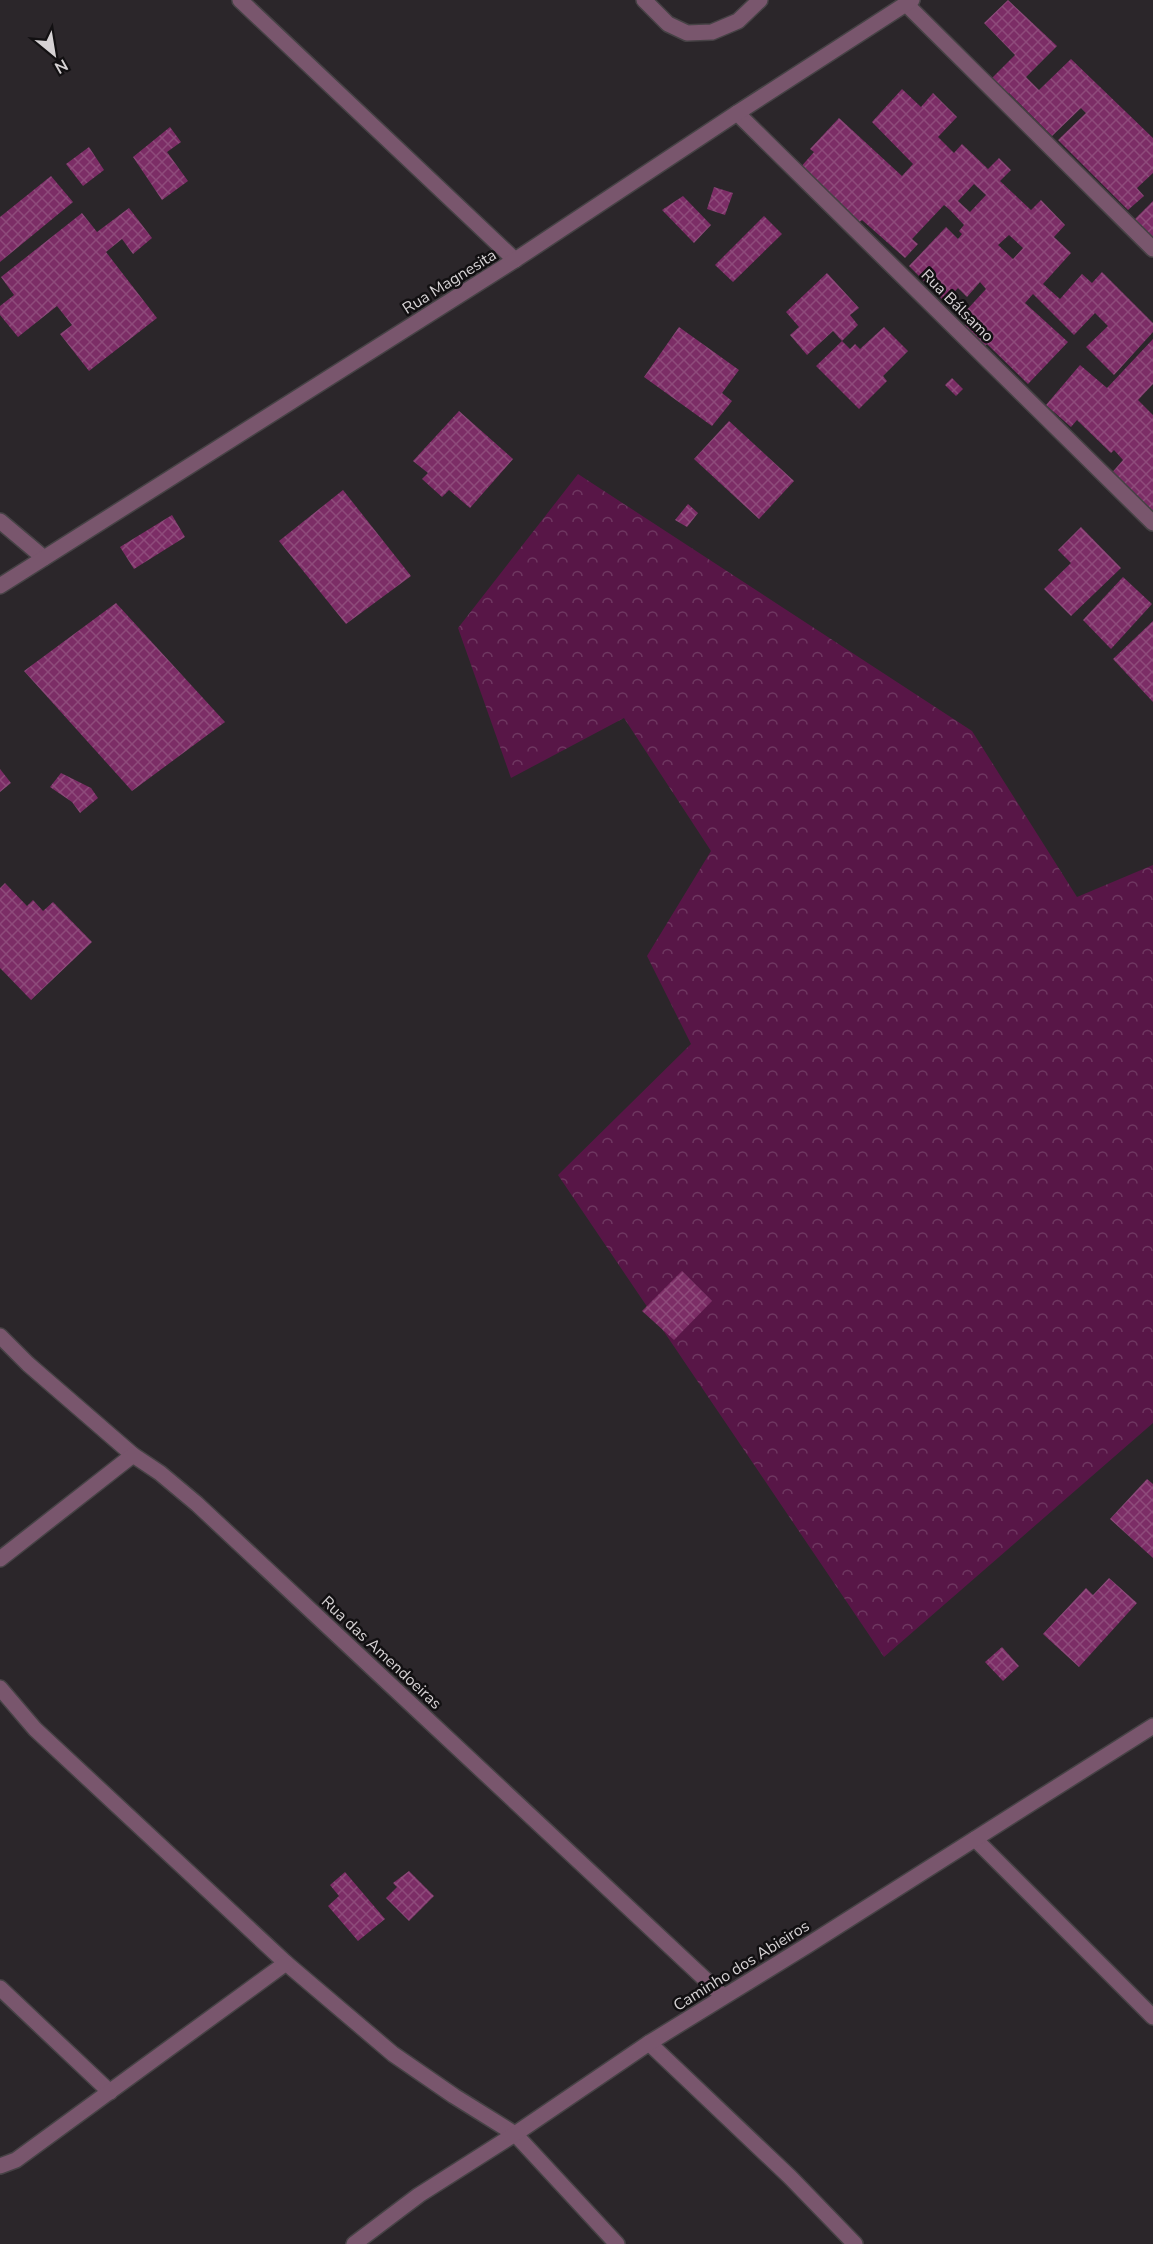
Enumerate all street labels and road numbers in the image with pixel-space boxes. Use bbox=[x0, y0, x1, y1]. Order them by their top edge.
street label: Rua Magnesita bbox=[398, 244, 501, 320]
street label: Rua Bálsamo bbox=[916, 264, 999, 347]
street label: Rua das Amendoeiras bbox=[316, 1591, 446, 1714]
street label: Caminho dos Abieiros bbox=[669, 1915, 814, 2017]

